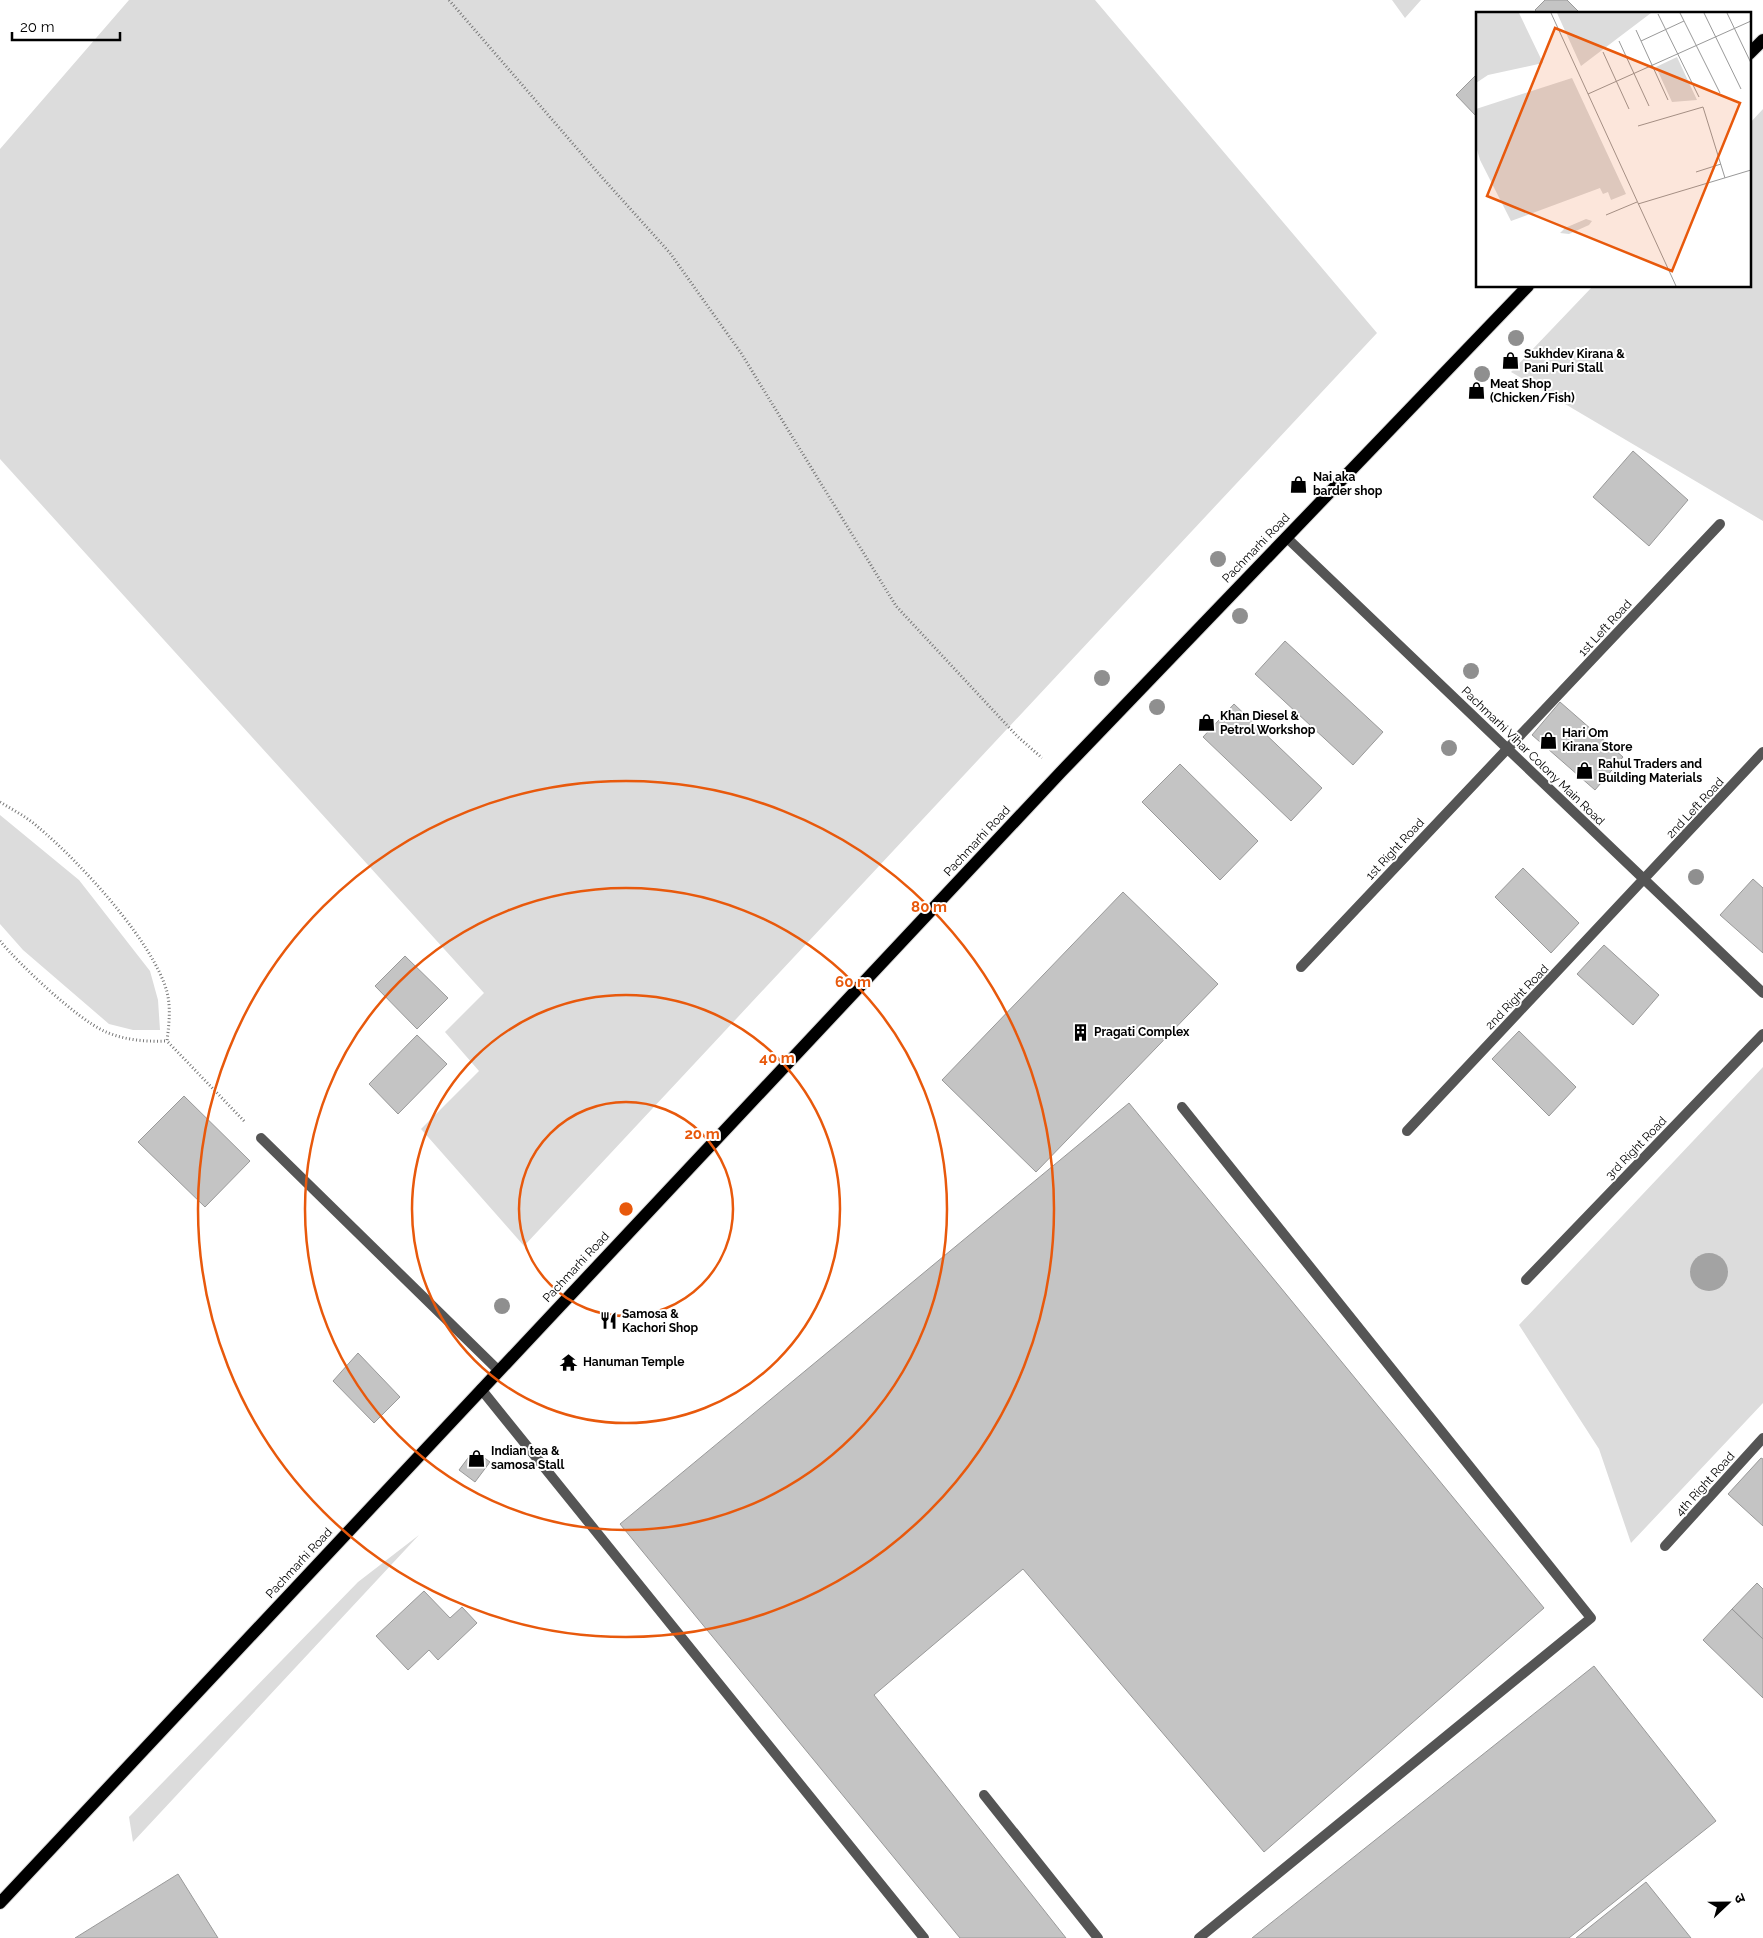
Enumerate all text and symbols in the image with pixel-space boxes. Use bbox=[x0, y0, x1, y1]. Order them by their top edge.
scale bar bbox=[12, 10, 120, 42]
inset map bbox=[1476, 12, 1750, 288]
text: 20 m bbox=[20, 18, 55, 36]
place label: Sukhdev Kirana & Pani Puri Stall bbox=[1524, 347, 1625, 375]
shop icon: Sukhdev Kirana & Pani Puri Stall bbox=[1500, 351, 1520, 371]
place label: Meat Shop (Chicken/Fish) bbox=[1490, 377, 1575, 405]
shop icon: Meat Shop (Chicken/Fish) bbox=[1466, 381, 1486, 401]
place label: Nai aka barder shop bbox=[1313, 470, 1383, 498]
shop icon: Nai aka barder shop bbox=[1289, 474, 1309, 494]
street label: Pachmarhi Road bbox=[1219, 510, 1293, 586]
street label: 1st Left Road bbox=[1575, 597, 1635, 659]
street label: Pachmarhi Vihar Colony Main Road bbox=[1459, 684, 1607, 828]
place label: Khan Diesel & Petrol Workshop bbox=[1220, 709, 1316, 737]
shop icon: Khan Diesel & Petrol Workshop bbox=[1196, 713, 1216, 733]
place label: Hari Om Kirana Store bbox=[1562, 726, 1632, 754]
shop icon: Hari Om Kirana Store bbox=[1538, 730, 1558, 750]
place label: Rahul Traders and Building Materials bbox=[1598, 757, 1702, 785]
shop icon: Rahul Traders and Building Materials bbox=[1574, 761, 1594, 781]
street label: 2nd Left Road bbox=[1663, 775, 1727, 841]
street label: Pachmarhi Road bbox=[941, 803, 1013, 879]
street label: 1st Right Road bbox=[1363, 815, 1427, 883]
text: 80 m bbox=[911, 898, 947, 916]
street label: 2nd Right Road bbox=[1483, 962, 1551, 1032]
text: 60 m bbox=[835, 973, 871, 991]
building icon: Pragati Complex bbox=[1070, 1022, 1090, 1042]
place label: Pragati Complex bbox=[1094, 1025, 1190, 1039]
text: 40 m bbox=[759, 1049, 795, 1067]
street label: 3rd Right Road bbox=[1603, 1114, 1669, 1182]
text: 20 m bbox=[684, 1125, 720, 1143]
centre of rings bbox=[617, 1200, 635, 1218]
street label: Pachmarhi Road bbox=[540, 1229, 612, 1305]
place label: Samosa & Kachori Shop bbox=[622, 1307, 699, 1335]
restaurant icon: Samosa & Kachori Shop bbox=[598, 1311, 618, 1331]
temple icon: Hanuman Temple bbox=[559, 1352, 579, 1372]
place label: Hanuman Temple bbox=[583, 1355, 684, 1369]
place label: Indian tea & samosa Stall bbox=[491, 1444, 564, 1472]
shop icon: Indian tea & samosa Stall bbox=[467, 1448, 487, 1468]
street label: 4th Right Road bbox=[1673, 1449, 1737, 1519]
street label: Pachmarhi Road bbox=[263, 1525, 335, 1601]
north arrow bbox=[1703, 1878, 1753, 1928]
text: उ bbox=[1731, 1891, 1749, 1906]

